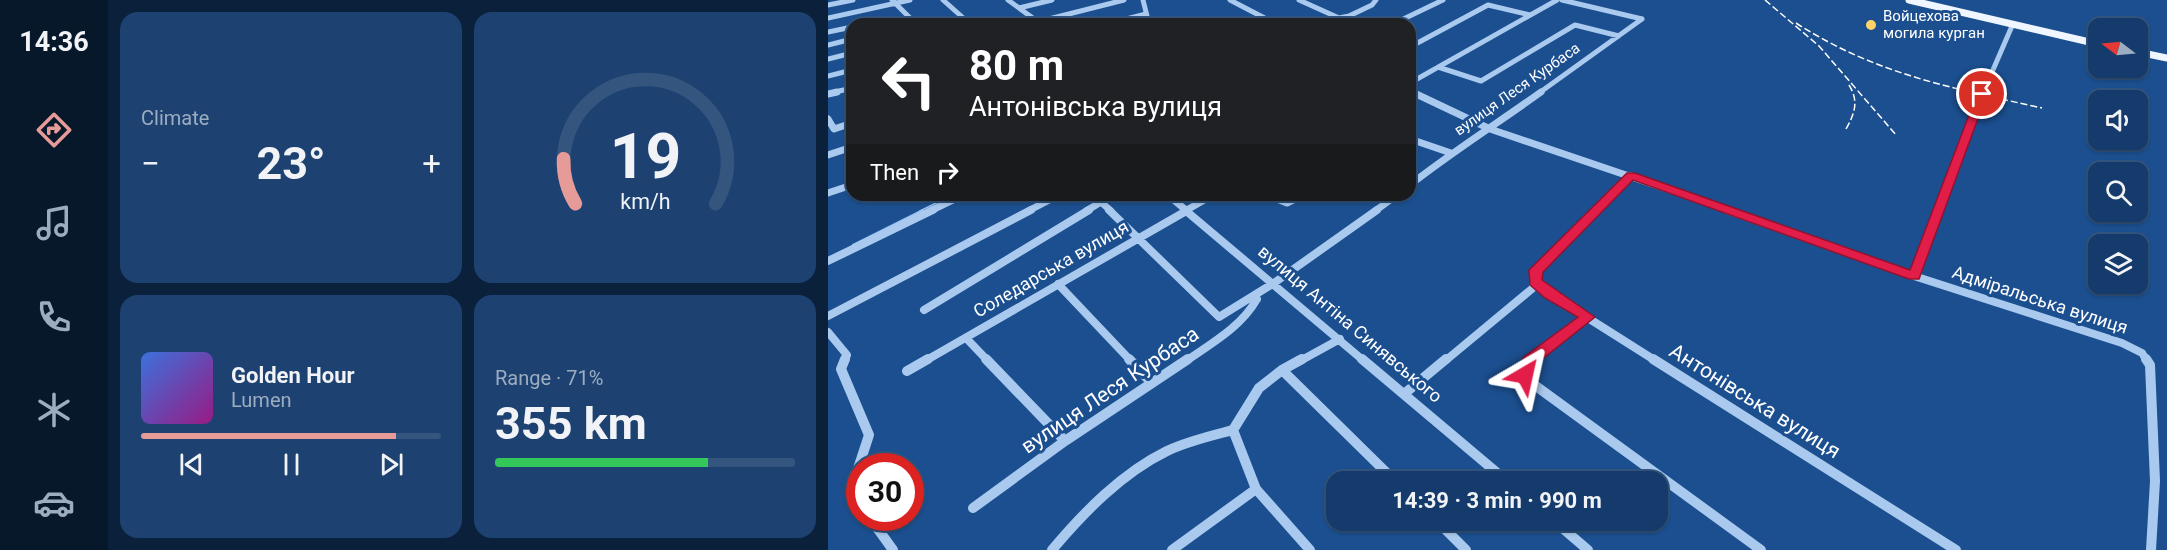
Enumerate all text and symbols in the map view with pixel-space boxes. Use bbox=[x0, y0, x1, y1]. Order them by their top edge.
place label: Войцехова могила курган bbox=[1883, 7, 1985, 42]
marker: Войцехова могила курган bbox=[1864, 18, 1878, 32]
north arrow bbox=[2088, 18, 2148, 78]
map controls bbox=[2088, 18, 2148, 294]
text: 14:36 bbox=[19, 26, 89, 58]
street label: вулиця Леся Курбаса bbox=[1451, 39, 1583, 139]
text: 80 m bbox=[969, 41, 1064, 90]
icon: left bbox=[870, 42, 948, 120]
pin bbox=[1956, 68, 2007, 119]
icon: arrive bbox=[1965, 77, 1998, 110]
button: sound bbox=[2088, 90, 2148, 150]
text: Антонівська вулиця bbox=[969, 91, 1222, 123]
text: Climate bbox=[141, 106, 209, 130]
icon: directions bbox=[33, 109, 75, 151]
text: 19 bbox=[609, 120, 681, 193]
text: 23° bbox=[256, 137, 326, 190]
text: − bbox=[141, 144, 160, 183]
text: + bbox=[422, 144, 441, 183]
icon: right bbox=[931, 156, 964, 189]
text: Then bbox=[870, 160, 919, 185]
button: search bbox=[2088, 162, 2148, 222]
text: km/h bbox=[620, 190, 670, 215]
icon: music bbox=[33, 202, 75, 244]
street label: Соледарська вулиця bbox=[969, 216, 1132, 322]
button: layers bbox=[2088, 234, 2148, 294]
street label: вулиця Антіна Синявського bbox=[1254, 241, 1446, 407]
street label: Адміральська вулиця bbox=[1950, 261, 2131, 338]
icon: phone bbox=[33, 296, 75, 338]
street label: вулиця Леся Курбаса bbox=[1017, 322, 1203, 458]
street label: Антонівська вулиця bbox=[1665, 339, 1845, 463]
position arrow bbox=[1493, 343, 1557, 407]
text: Golden Hour bbox=[231, 363, 355, 388]
text: Range · 71% bbox=[495, 366, 603, 390]
text: Lumen bbox=[231, 388, 292, 412]
icon: climate bbox=[33, 389, 75, 431]
text: 355 km bbox=[495, 397, 647, 450]
icon: previous bbox=[175, 448, 208, 481]
icon: pause bbox=[275, 448, 308, 481]
icon: next bbox=[375, 448, 408, 481]
speed limit sign: 30 bbox=[846, 453, 924, 531]
icon: car bbox=[33, 482, 75, 524]
text: 14:39 · 3 min · 990 m bbox=[1392, 488, 1602, 513]

